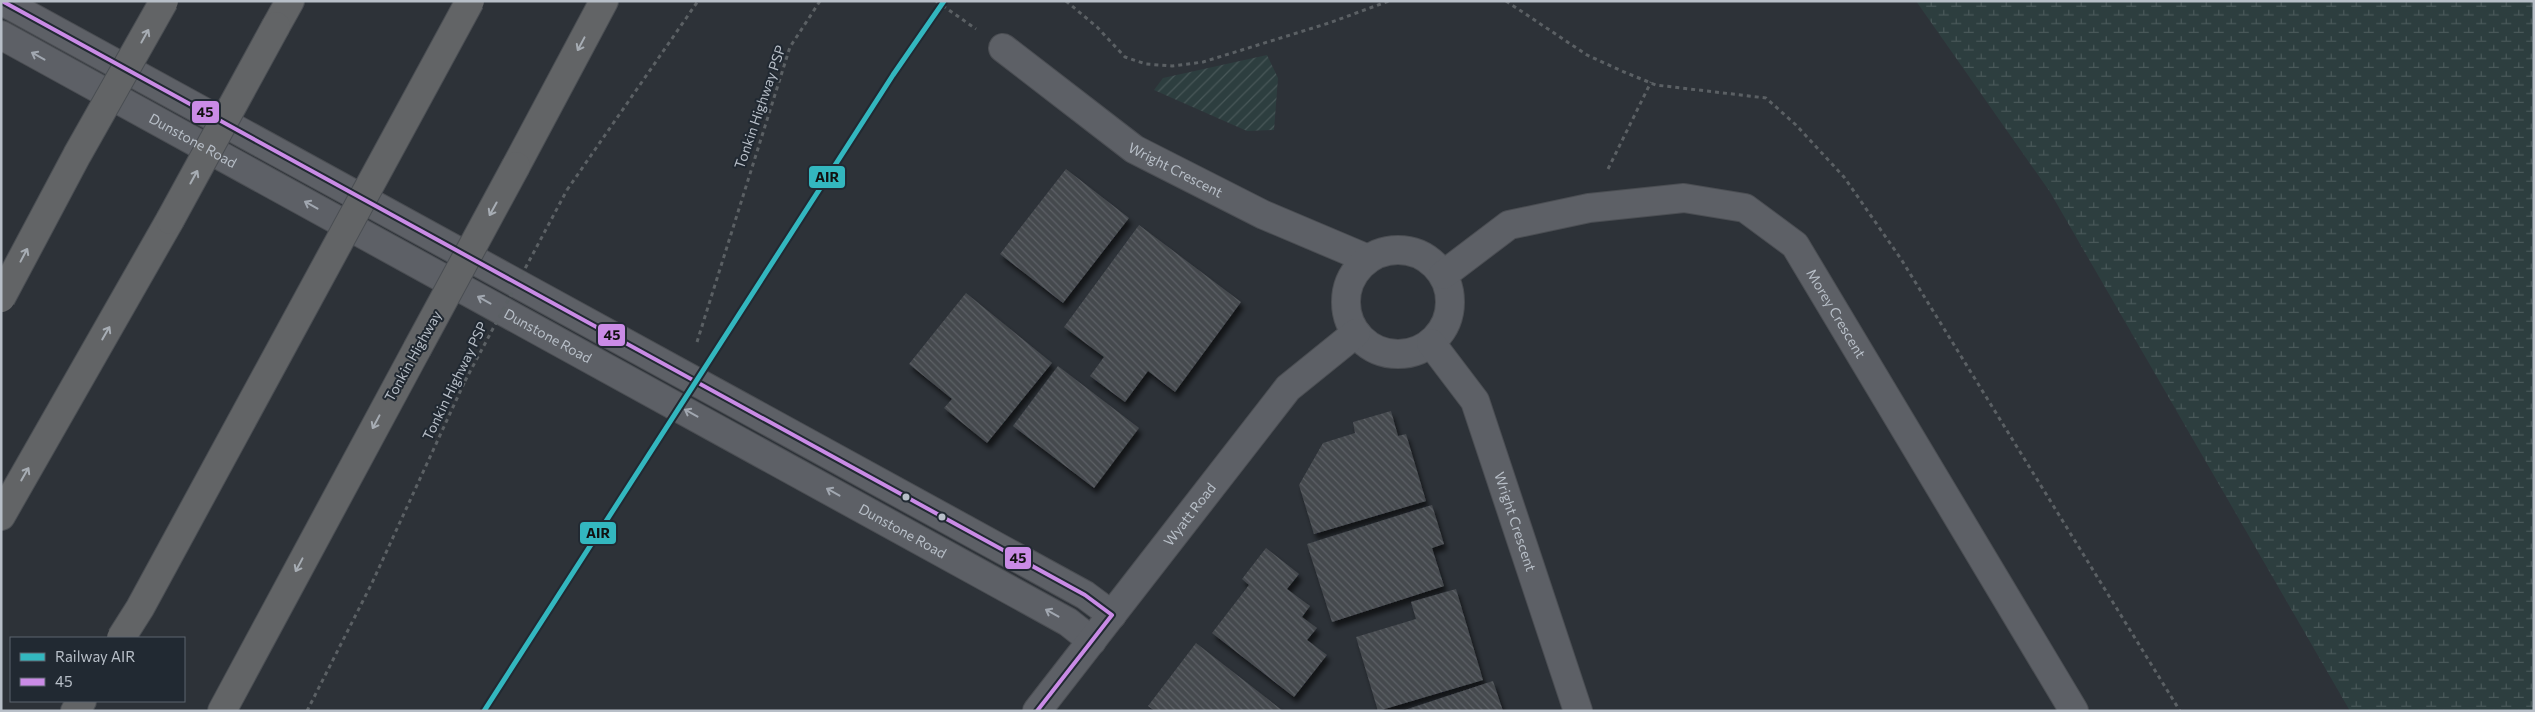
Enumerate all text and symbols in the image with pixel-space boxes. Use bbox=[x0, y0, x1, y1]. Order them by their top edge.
one-way arrow bbox=[140, 29, 150, 43]
one-way arrow bbox=[576, 37, 586, 52]
street label: Tonkin Highway PSP bbox=[730, 43, 789, 171]
one-way arrow bbox=[32, 50, 46, 60]
line badge: 45 bbox=[191, 100, 220, 124]
text: 45 bbox=[197, 103, 213, 120]
street label: Dunstone Road bbox=[146, 109, 240, 171]
street label: Wright Crescent bbox=[1126, 139, 1226, 201]
line badge: AIR bbox=[808, 165, 846, 189]
text: AIR bbox=[815, 168, 839, 185]
one-way arrow bbox=[189, 171, 199, 185]
one-way arrow bbox=[303, 200, 318, 210]
one-way arrow bbox=[488, 201, 498, 216]
one-way arrow bbox=[19, 247, 29, 262]
street label: Morey Crescent bbox=[1803, 266, 1870, 361]
one-way arrow bbox=[477, 295, 492, 304]
street label: Dunstone Road bbox=[501, 304, 595, 366]
street label: Tonkin Highway bbox=[381, 307, 445, 404]
street label: Tonkin Highway PSP bbox=[418, 319, 491, 443]
line badge: 45 bbox=[597, 323, 626, 347]
one-way arrow bbox=[102, 326, 111, 341]
text: 45 bbox=[604, 326, 620, 343]
one-way arrow bbox=[684, 408, 699, 418]
one-way arrow bbox=[371, 414, 381, 429]
one-way arrow bbox=[21, 467, 31, 482]
street label: Wright Crescent bbox=[1491, 470, 1540, 574]
street label: Wyatt Road bbox=[1160, 479, 1219, 549]
one-way arrow bbox=[826, 487, 841, 496]
unlabelled marker bbox=[901, 492, 911, 502]
street label: Dunstone Road bbox=[856, 500, 950, 561]
unlabelled marker bbox=[937, 512, 947, 522]
line badge: AIR bbox=[579, 521, 617, 545]
text: AIR bbox=[586, 524, 610, 541]
line badge: 45 bbox=[1004, 546, 1032, 570]
text: 45 bbox=[1010, 549, 1026, 566]
one-way arrow bbox=[294, 558, 304, 573]
one-way arrow bbox=[1045, 608, 1060, 617]
legend bbox=[10, 637, 185, 702]
text: Railway AIR bbox=[55, 647, 135, 665]
text: 45 bbox=[55, 672, 73, 690]

